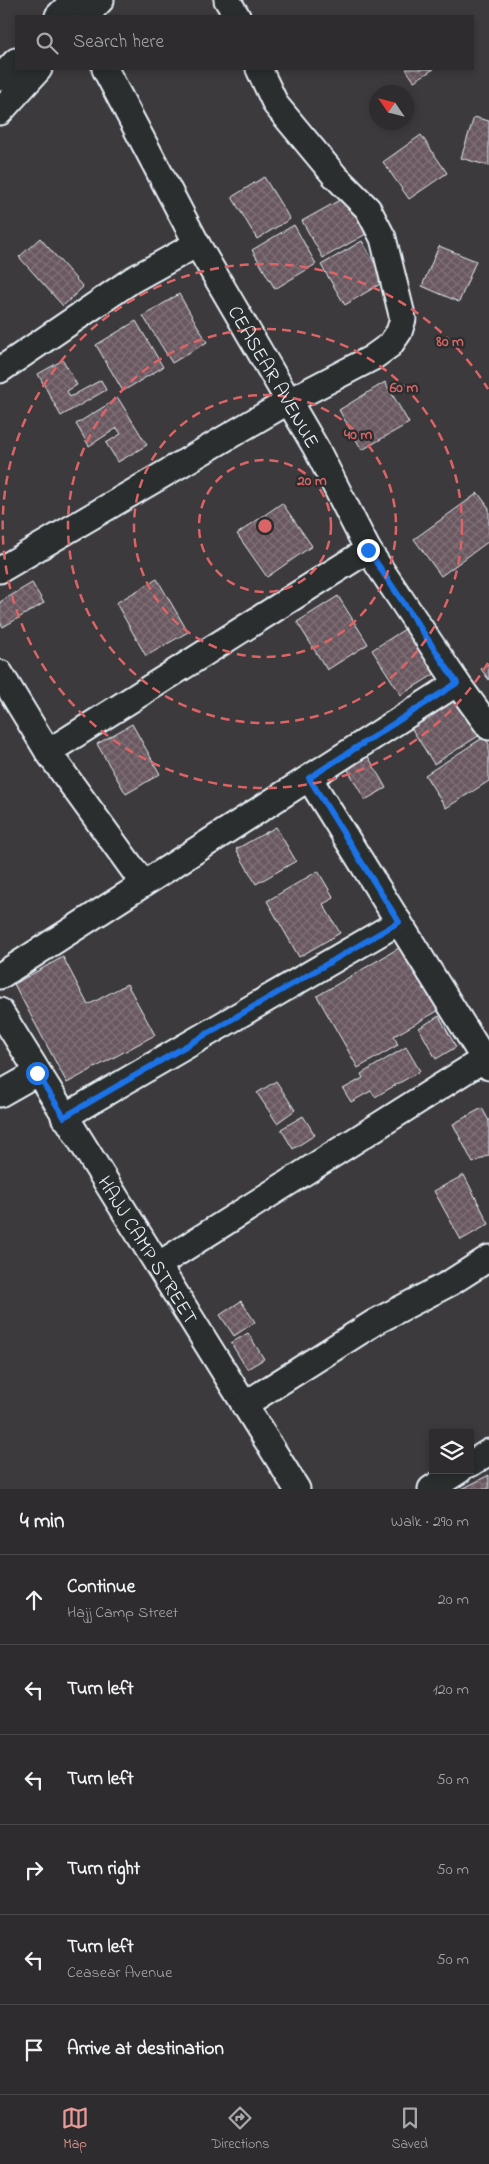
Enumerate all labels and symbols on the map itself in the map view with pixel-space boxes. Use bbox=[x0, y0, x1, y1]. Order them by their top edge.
north arrow bbox=[369, 85, 414, 130]
street label: CEASEAR AVENUE bbox=[219, 301, 325, 454]
text: 80 m bbox=[435, 331, 464, 353]
text: 60 m bbox=[389, 377, 419, 399]
text: 40 m bbox=[343, 424, 372, 446]
text: 20 m bbox=[296, 470, 327, 492]
centre of rings bbox=[256, 517, 274, 535]
route end bbox=[357, 539, 380, 562]
route start bbox=[26, 1062, 49, 1085]
street label: HAJJ CAMP STREET bbox=[89, 1171, 203, 1331]

